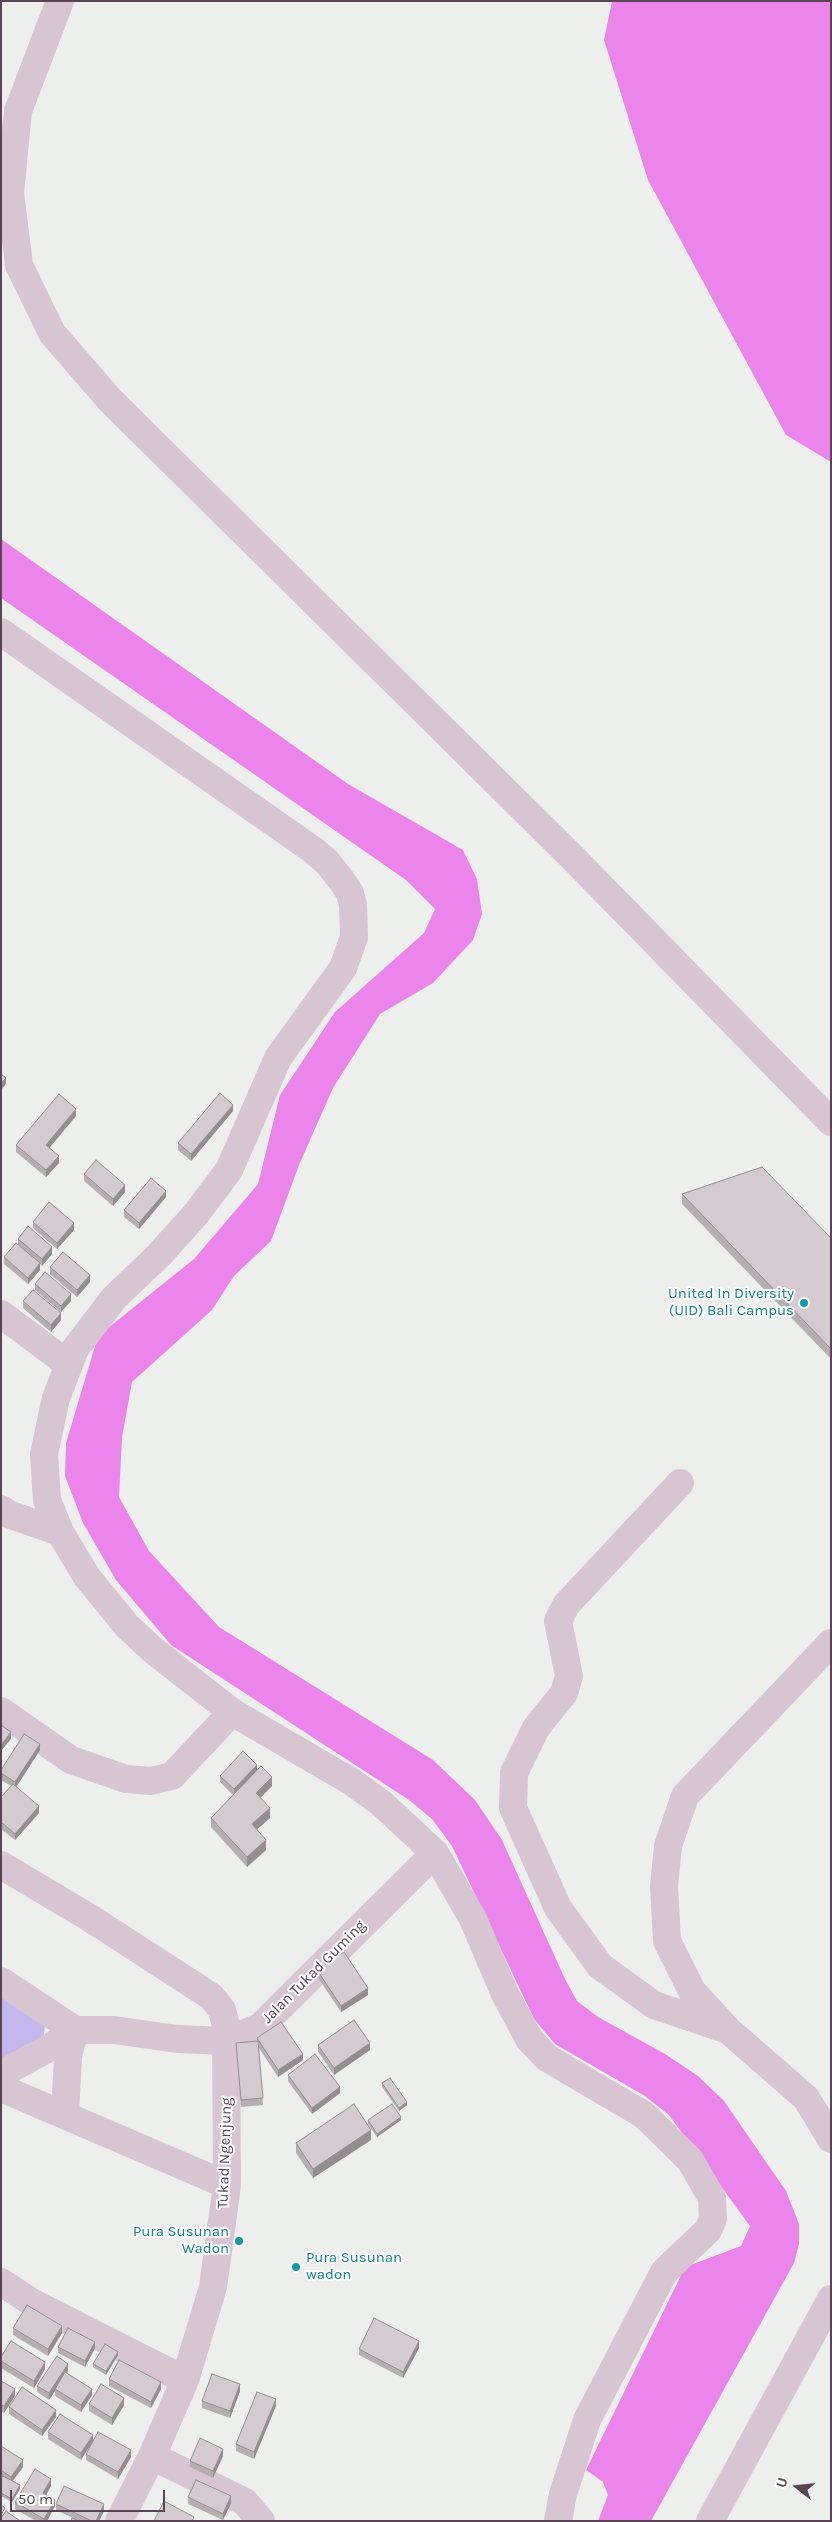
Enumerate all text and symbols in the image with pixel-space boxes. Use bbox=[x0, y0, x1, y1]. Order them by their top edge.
place label: United In Diversity (UID) Bali Campus bbox=[668, 1285, 794, 1320]
marker: United In Diversity (UID) Bali Campus bbox=[798, 1297, 810, 1309]
street label: Jalan Tukad Guming bbox=[259, 1917, 369, 2027]
street label: Tukad Ngenjung bbox=[214, 2097, 236, 2209]
place label: Pura Susunan Wadon bbox=[133, 2223, 229, 2258]
marker: Pura Susunan Wadon bbox=[233, 2235, 245, 2247]
place label: Pura Susunan wadon bbox=[306, 2249, 402, 2284]
marker: Pura Susunan wadon bbox=[290, 2261, 302, 2273]
north arrow bbox=[772, 2462, 822, 2512]
text: U bbox=[773, 2476, 792, 2490]
scale bar bbox=[12, 2480, 168, 2512]
text: 50 m bbox=[18, 2490, 53, 2508]

